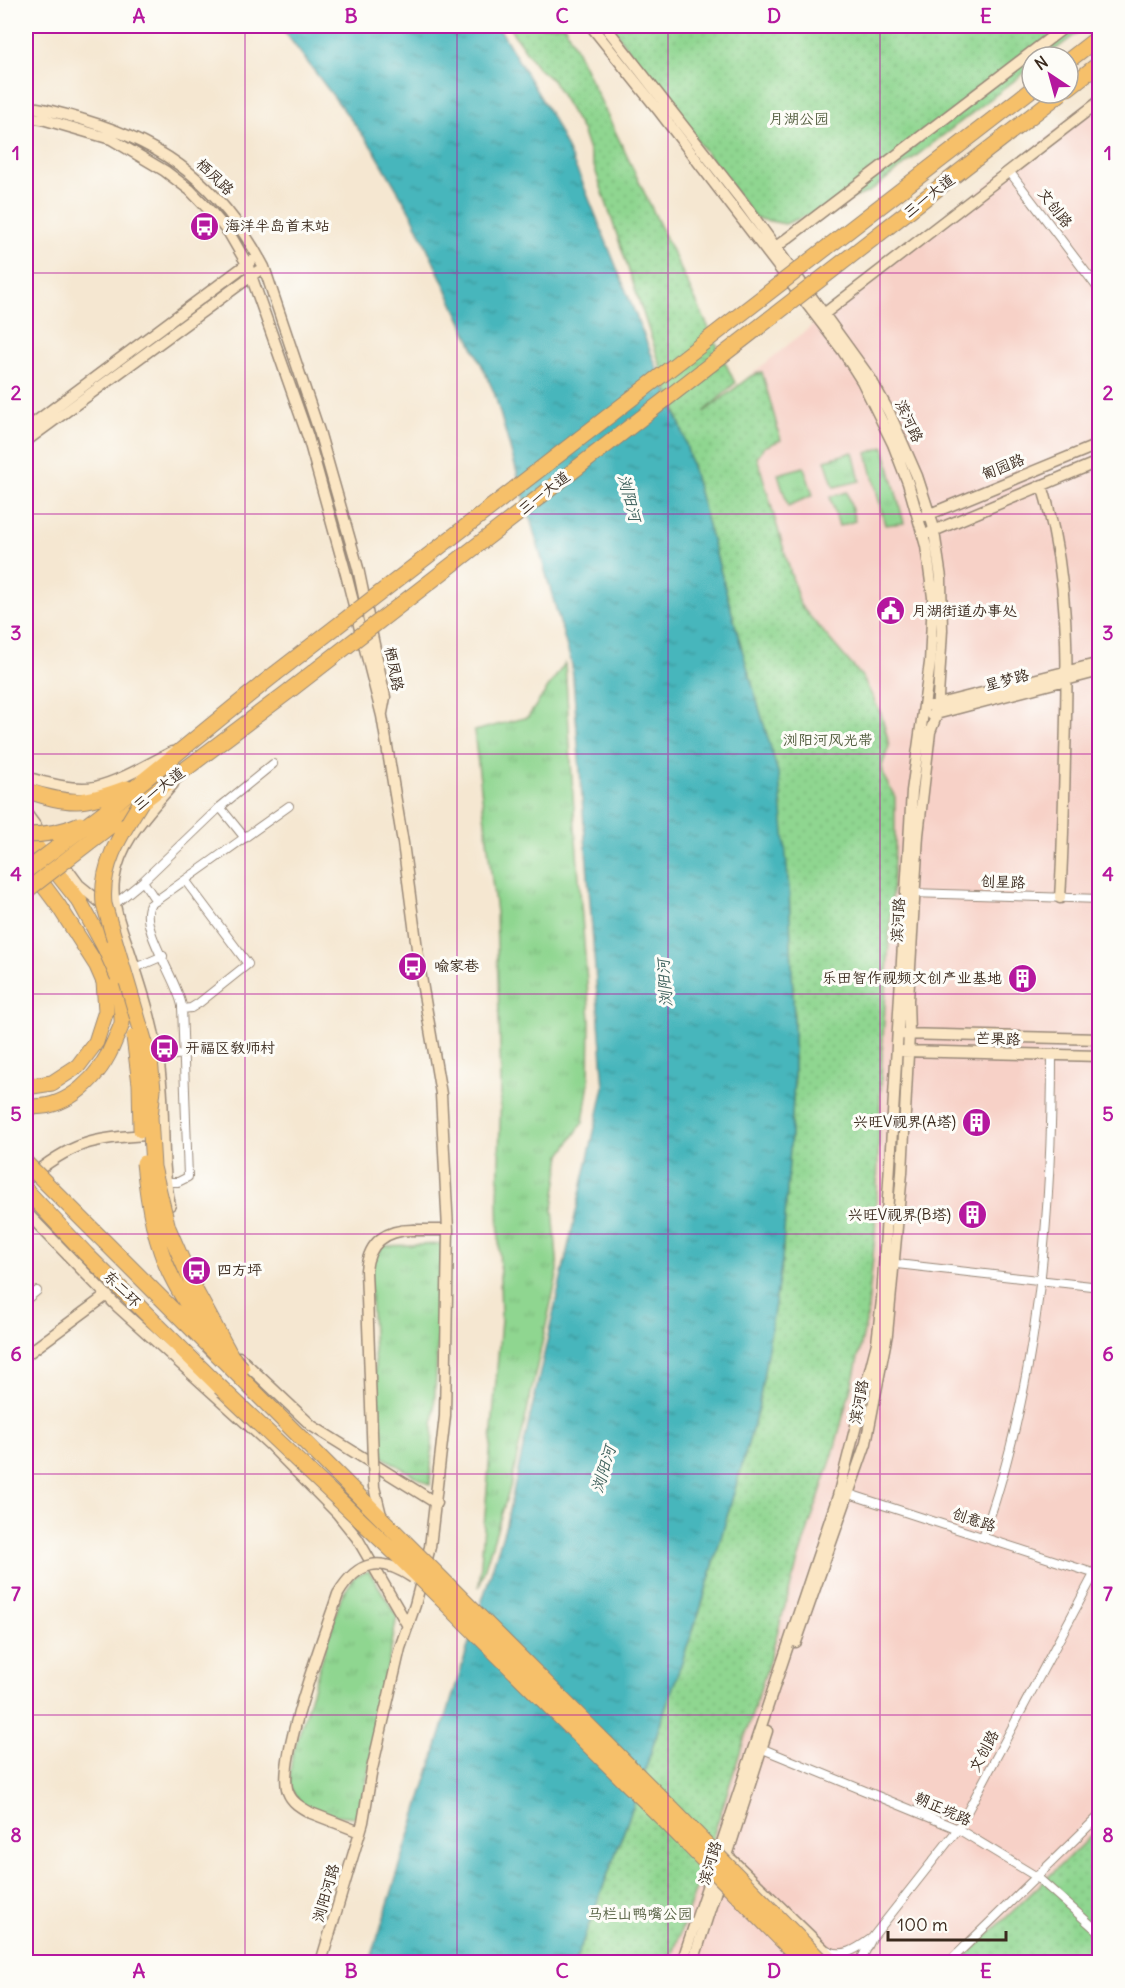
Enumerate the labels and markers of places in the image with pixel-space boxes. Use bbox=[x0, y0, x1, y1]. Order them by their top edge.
bus stop icon: 海洋半岛首末站 bbox=[188, 210, 220, 242]
place label: 海洋半岛首末站 bbox=[225, 216, 330, 235]
public building icon: 月湖街道办事处 bbox=[875, 595, 907, 627]
place label: 月湖街道办事处 bbox=[912, 601, 1017, 620]
bus stop icon: 喻家巷 bbox=[397, 950, 429, 982]
place label: 喻家巷 bbox=[434, 956, 479, 975]
building icon: 乐田智作视频文创产业基地 bbox=[1007, 962, 1039, 994]
place label: 乐田智作视频文创产业基地 bbox=[822, 968, 1002, 987]
bus stop icon: 开福区教师村 bbox=[148, 1032, 180, 1064]
place label: 开福区教师村 bbox=[185, 1038, 275, 1057]
building icon: 兴旺V视界(A塔) bbox=[961, 1106, 993, 1138]
place label: 兴旺V视界(A塔) bbox=[853, 1112, 956, 1131]
building icon: 兴旺V视界(B塔) bbox=[956, 1199, 988, 1231]
place label: 兴旺V视界(B塔) bbox=[848, 1205, 951, 1224]
bus stop icon: 四方坪 bbox=[180, 1254, 212, 1286]
place label: 四方坪 bbox=[217, 1260, 262, 1279]

